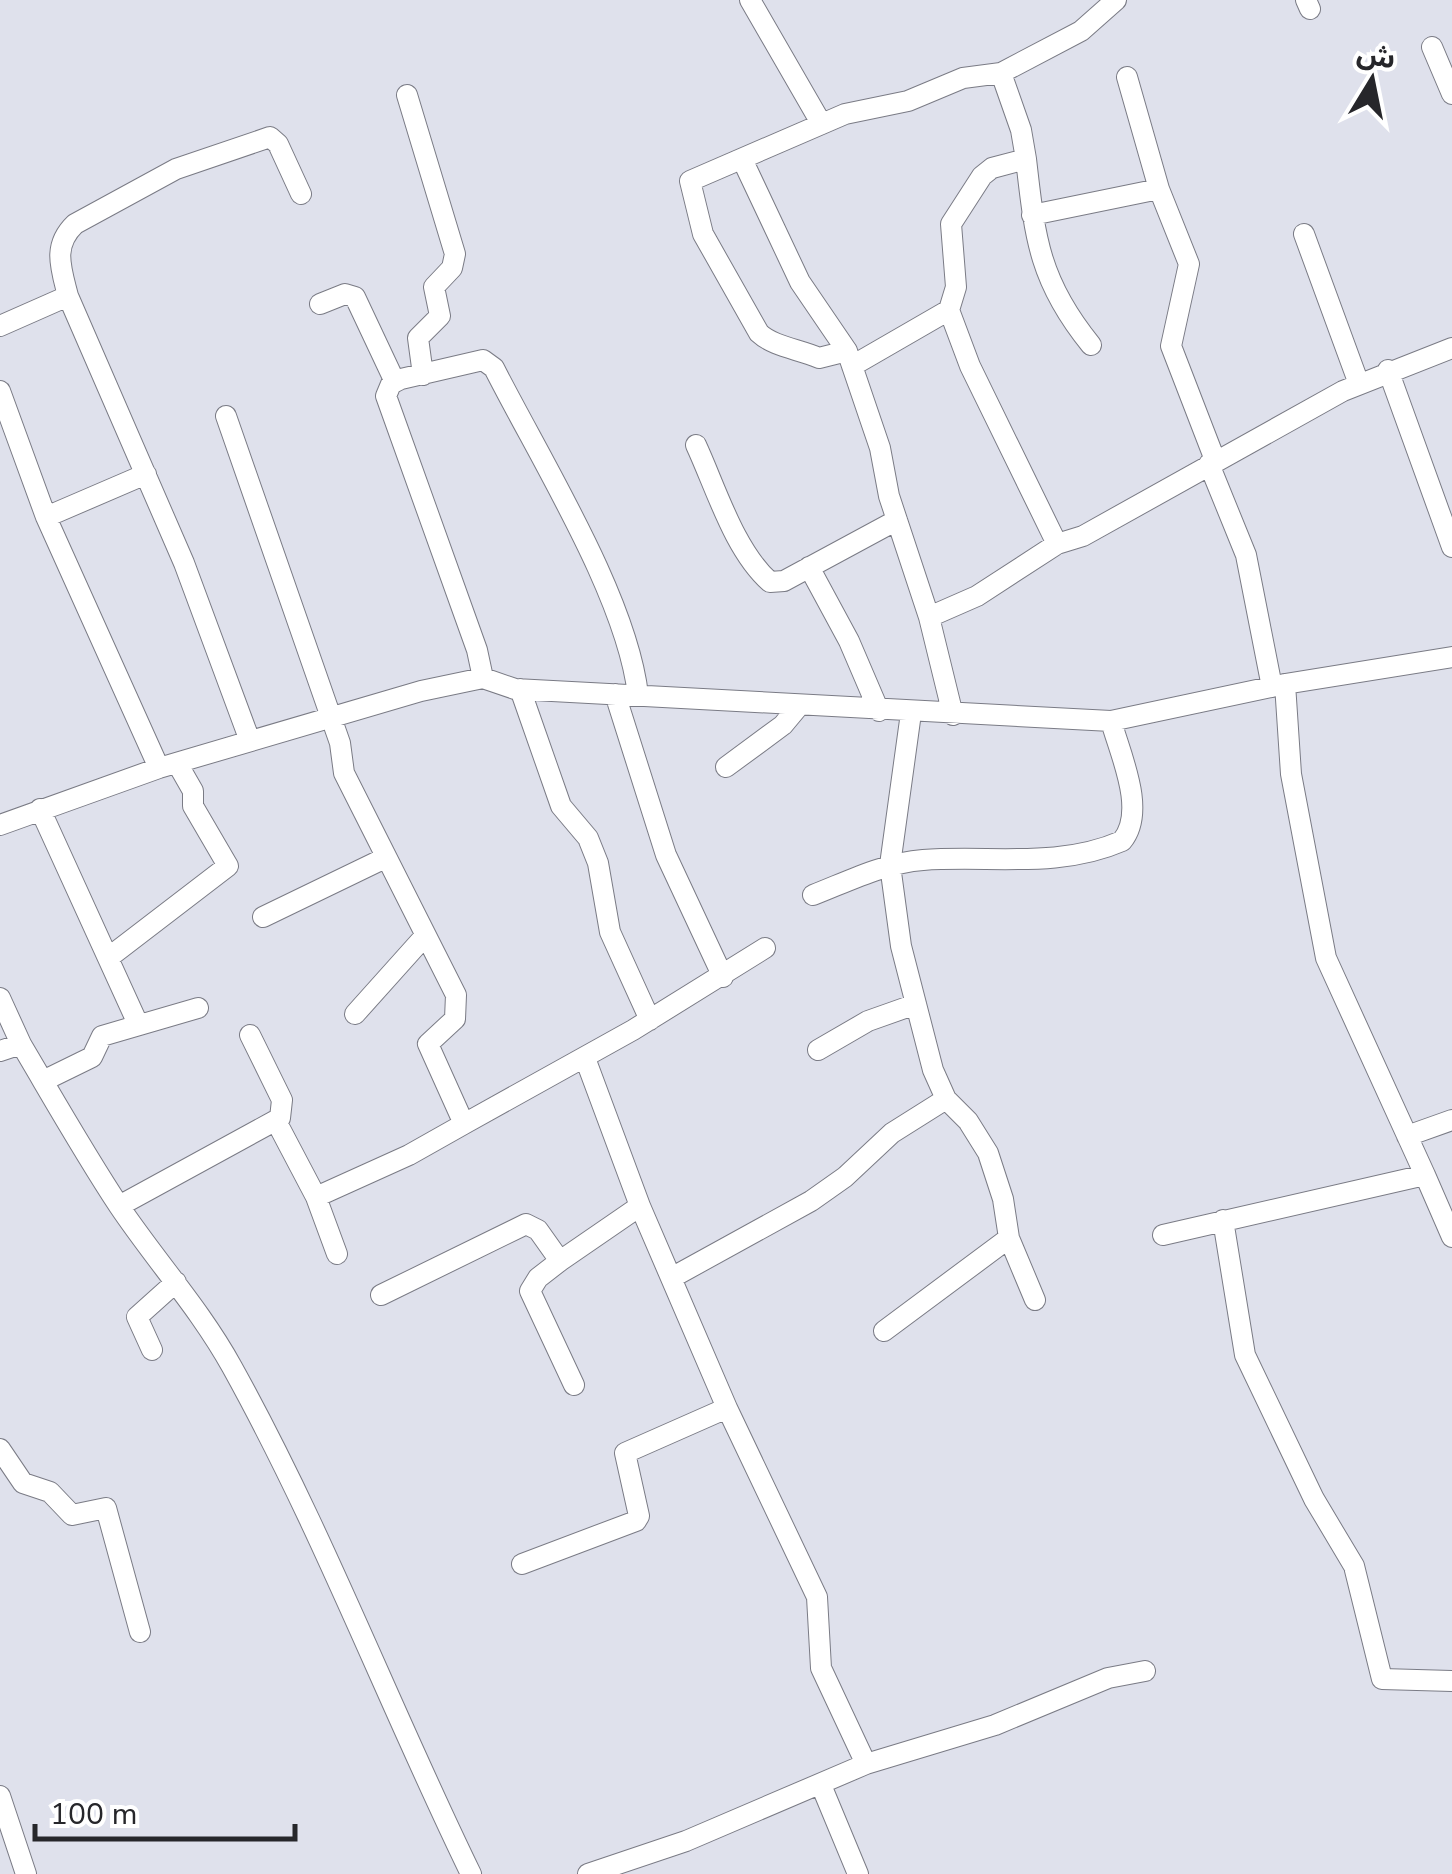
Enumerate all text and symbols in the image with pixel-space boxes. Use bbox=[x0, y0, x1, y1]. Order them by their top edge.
north arrow bbox=[1322, 30, 1422, 130]
text: ش bbox=[1354, 34, 1398, 78]
scale bar bbox=[35, 1779, 295, 1841]
text: 100 m bbox=[50, 1794, 137, 1835]

